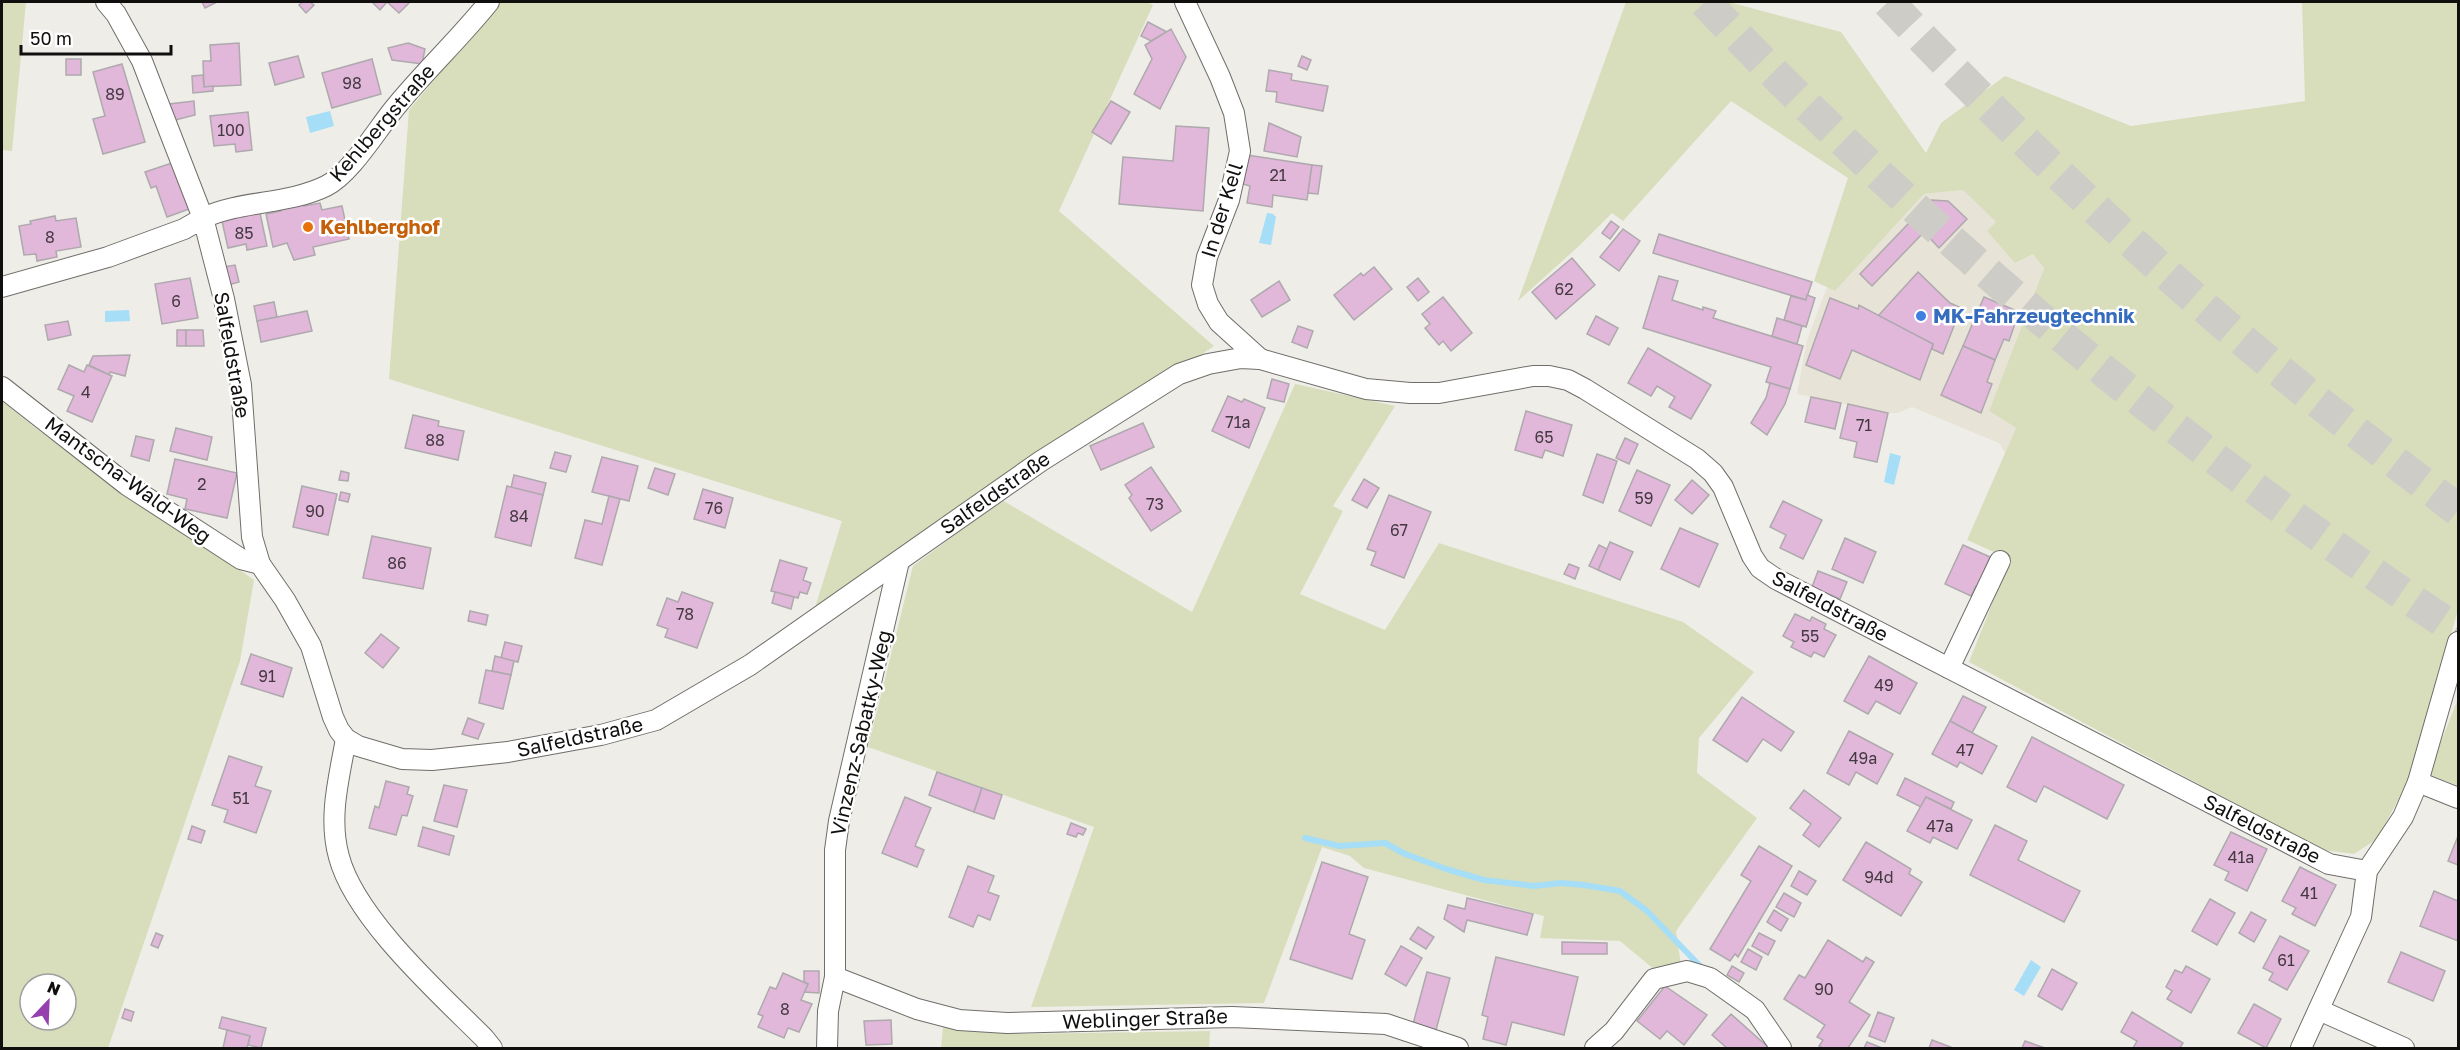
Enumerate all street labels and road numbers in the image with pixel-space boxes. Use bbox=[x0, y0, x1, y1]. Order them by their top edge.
street label: Kehlbergstraße bbox=[324, 59, 439, 186]
street label: In der Kell bbox=[1195, 159, 1247, 260]
street label: Salfeldstraße bbox=[210, 290, 256, 420]
street label: Mantscha-Wald-Weg bbox=[41, 411, 216, 548]
street label: Salfeldstraße bbox=[935, 446, 1054, 539]
street label: Salfeldstraße bbox=[1768, 564, 1893, 646]
street label: Vinzenz-Sabatky-Weg bbox=[825, 628, 895, 838]
street label: Salfeldstraße bbox=[515, 711, 645, 761]
street label: Salfeldstraße bbox=[2200, 788, 2325, 868]
street label: Weblinger Straße bbox=[1062, 1003, 1228, 1033]

